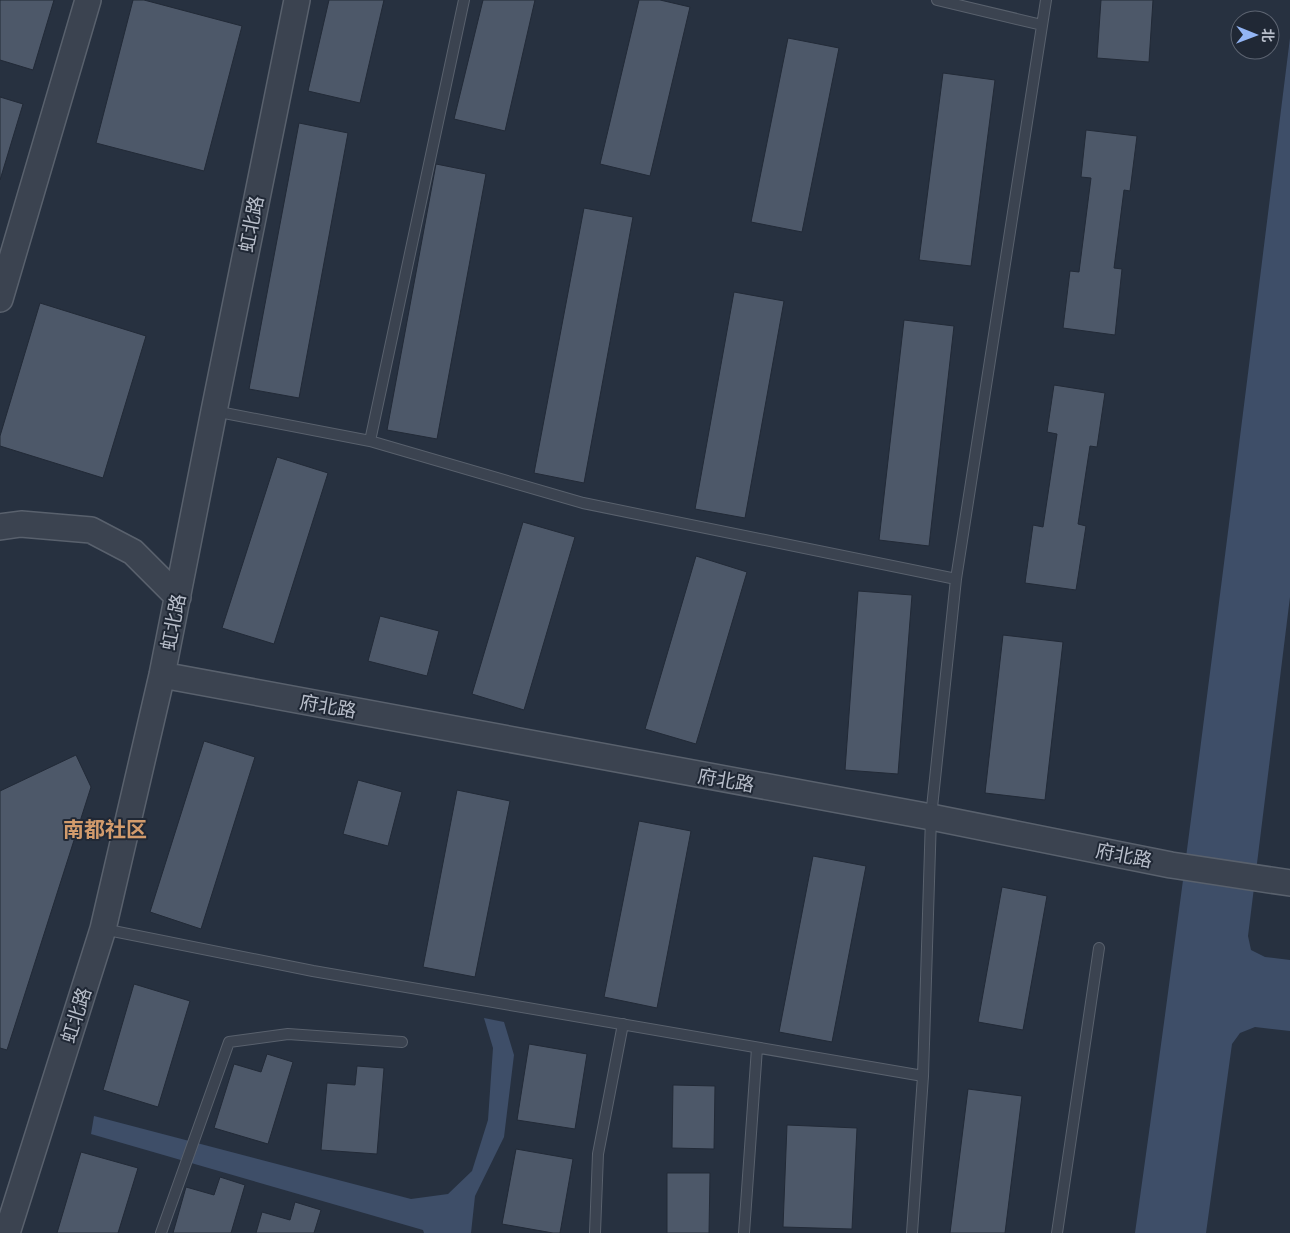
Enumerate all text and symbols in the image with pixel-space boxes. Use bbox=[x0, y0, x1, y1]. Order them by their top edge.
north arrow bbox=[1230, 10, 1280, 60]
text: 北 bbox=[1259, 28, 1276, 42]
street label: 虹北路 bbox=[236, 194, 268, 254]
street label: 虹北路 bbox=[158, 592, 190, 652]
street label: 府北路 bbox=[298, 691, 358, 723]
street label: 府北路 bbox=[696, 765, 756, 797]
district label: 南都社区 bbox=[63, 818, 147, 842]
street label: 府北路 bbox=[1094, 840, 1154, 872]
street label: 虹北路 bbox=[58, 985, 96, 1046]

